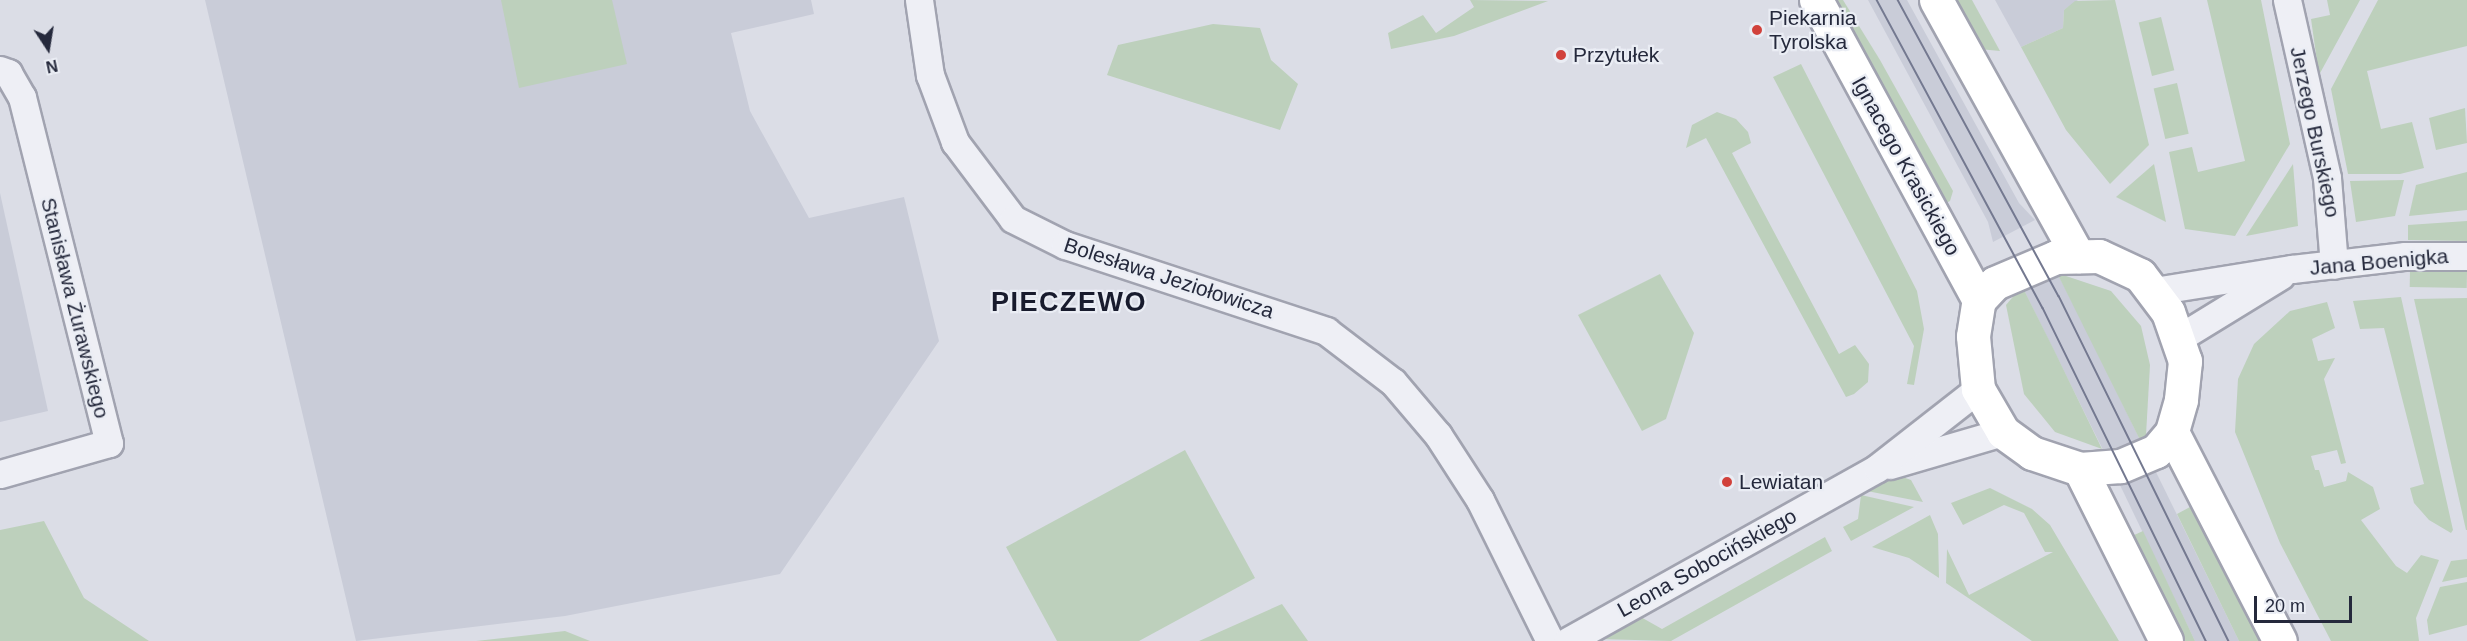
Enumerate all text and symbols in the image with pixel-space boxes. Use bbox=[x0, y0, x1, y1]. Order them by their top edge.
place label: Piekarnia Tyrolska bbox=[1769, 5, 1857, 55]
north arrow bbox=[18, 18, 78, 78]
marker: Piekarnia Tyrolska bbox=[1750, 23, 1764, 37]
place label: Przytułek bbox=[1573, 42, 1659, 68]
street label: Jerzego Burskiego bbox=[2285, 44, 2345, 220]
marker: Przytułek bbox=[1554, 48, 1568, 62]
text: N bbox=[44, 57, 59, 76]
street label: Ignacego Krasickiego bbox=[1846, 72, 1966, 260]
street label: Stanisława Żurawskiego bbox=[35, 195, 115, 421]
street label: Bolesława Jeziołowicza bbox=[1061, 232, 1277, 324]
street label: Jana Boenigka bbox=[2309, 243, 2449, 281]
district label: PIECZEWO bbox=[991, 287, 1147, 319]
place label: Lewiatan bbox=[1739, 469, 1823, 495]
marker: Lewiatan bbox=[1720, 475, 1734, 489]
street label: Leona Sobocińskiego bbox=[1613, 503, 1801, 623]
scale bar bbox=[2257, 584, 2354, 622]
text: 20 m bbox=[2265, 596, 2305, 616]

